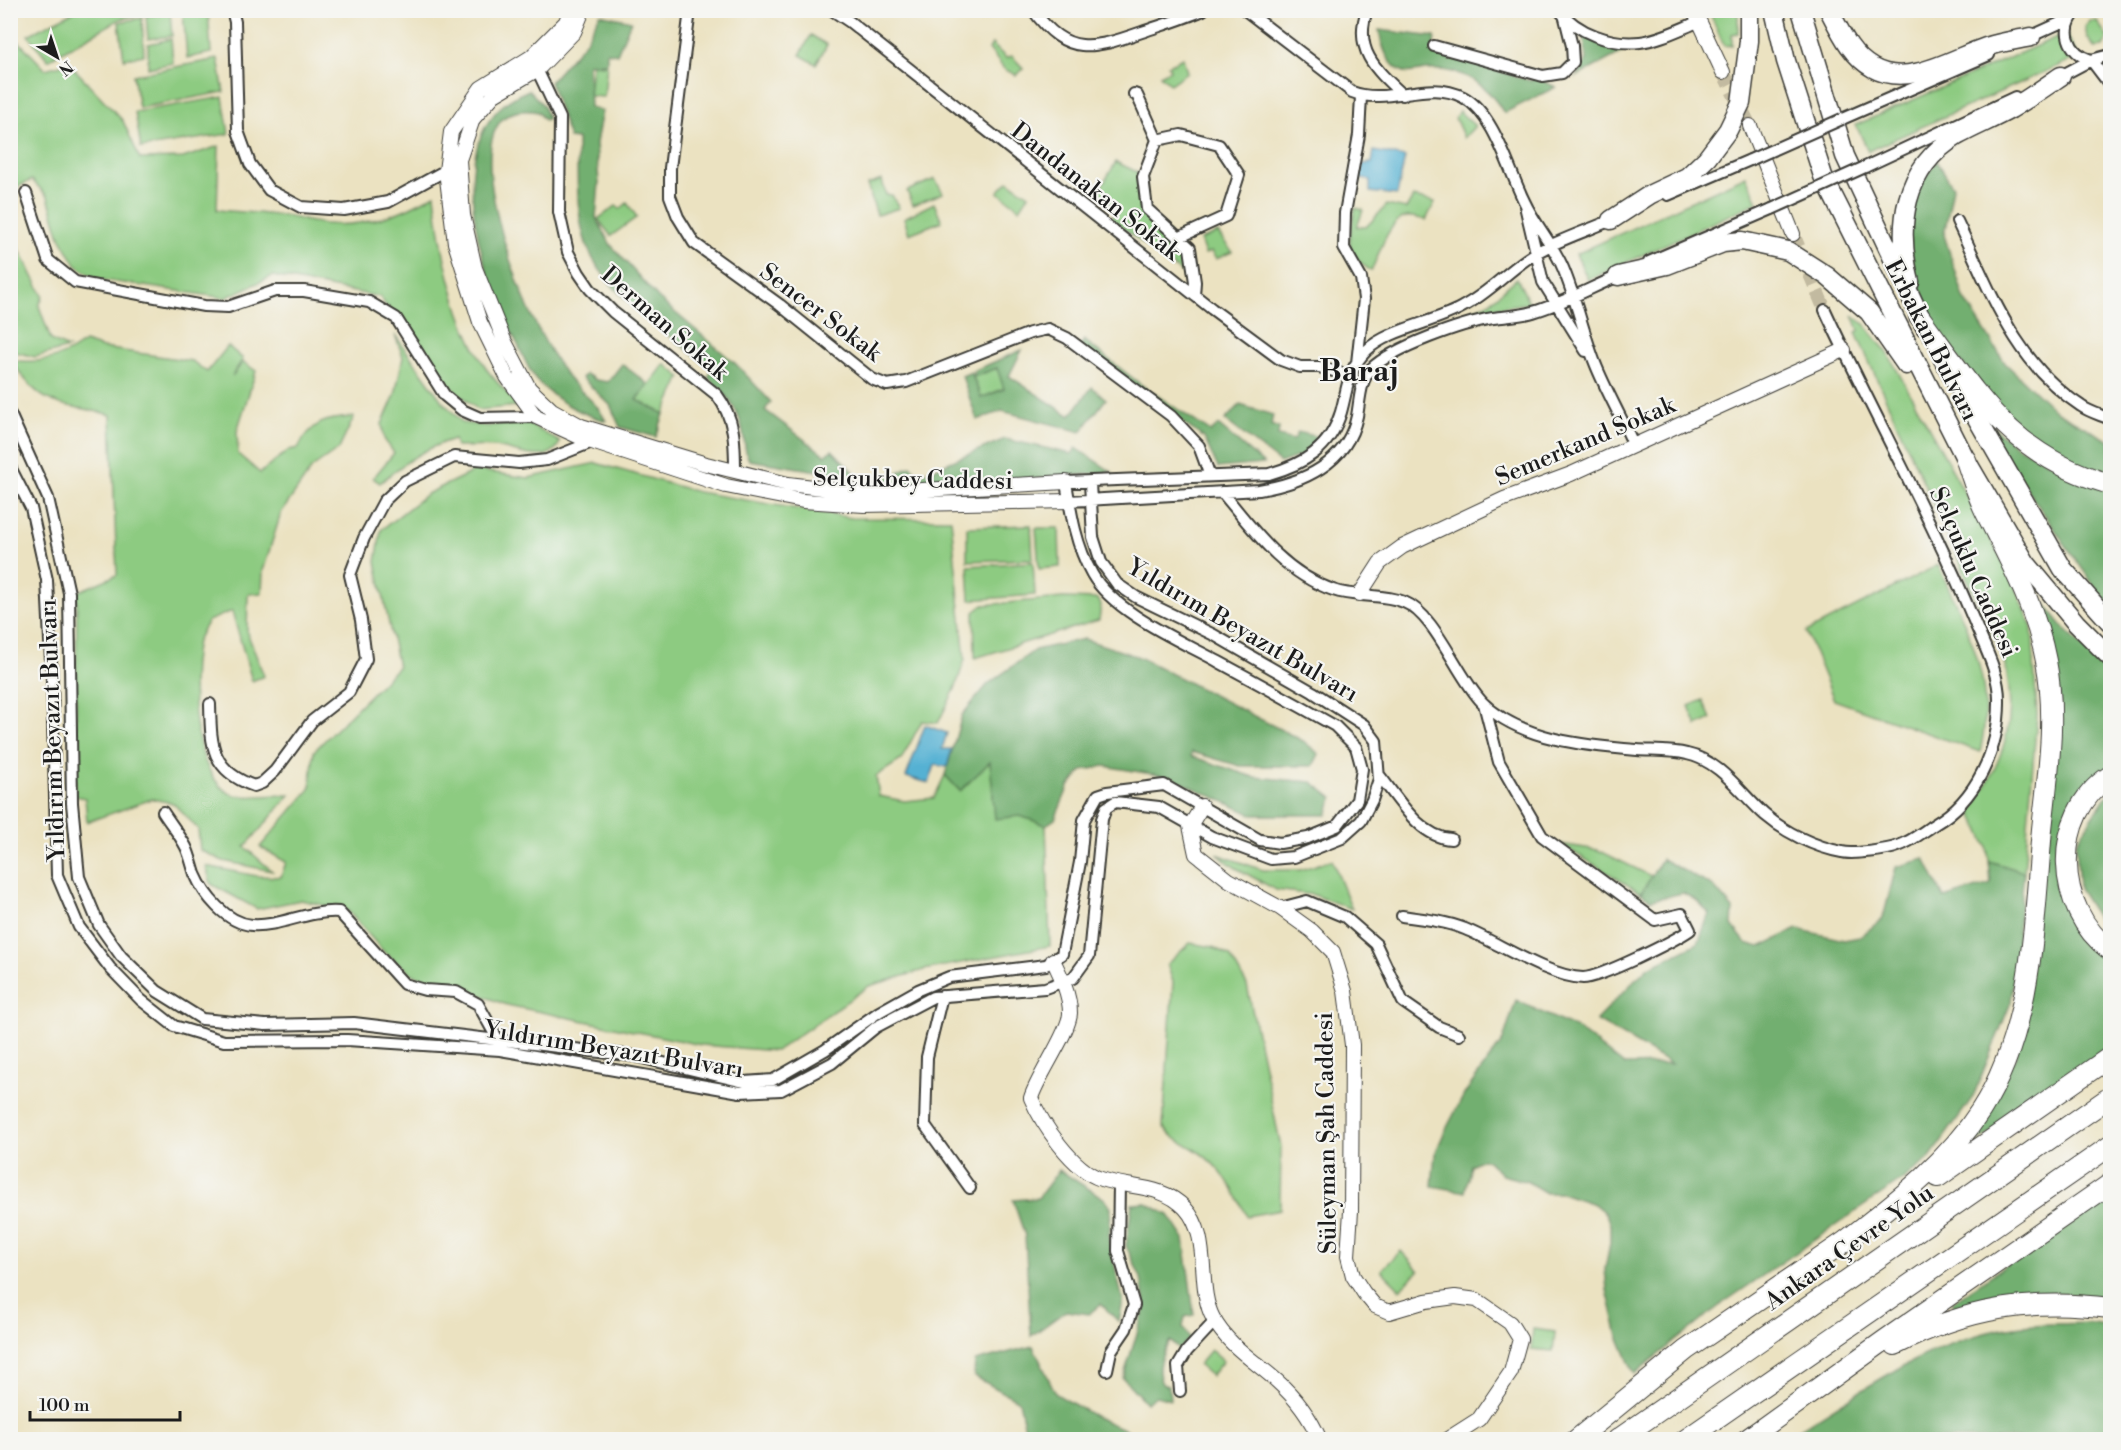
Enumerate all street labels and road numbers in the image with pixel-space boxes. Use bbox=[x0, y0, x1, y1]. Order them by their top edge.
street label: Dandanakan Sokak bbox=[1004, 116, 1187, 268]
street label: Erbakan Bulvarı bbox=[1877, 255, 1985, 426]
street label: Sencer Sokak bbox=[753, 257, 888, 369]
street label: Derman Sokak bbox=[594, 260, 735, 388]
street label: Semerkand Sokak bbox=[1491, 390, 1681, 493]
street label: Selçukbey Caddesi bbox=[813, 463, 1013, 497]
street label: Selçuklu Caddesi bbox=[1922, 482, 2024, 662]
street label: Yıldırım Beyazıt Bulvarı bbox=[1120, 551, 1364, 709]
street label: Yıldırım Beyazıt Bulvarı bbox=[33, 598, 73, 864]
street label: Süleyman Şah Caddesi bbox=[1310, 1012, 1344, 1254]
street label: Yıldırım Beyazıt Bulvarı bbox=[480, 1014, 746, 1085]
street label: Ankara Çevre Yolu bbox=[1758, 1178, 1940, 1318]

